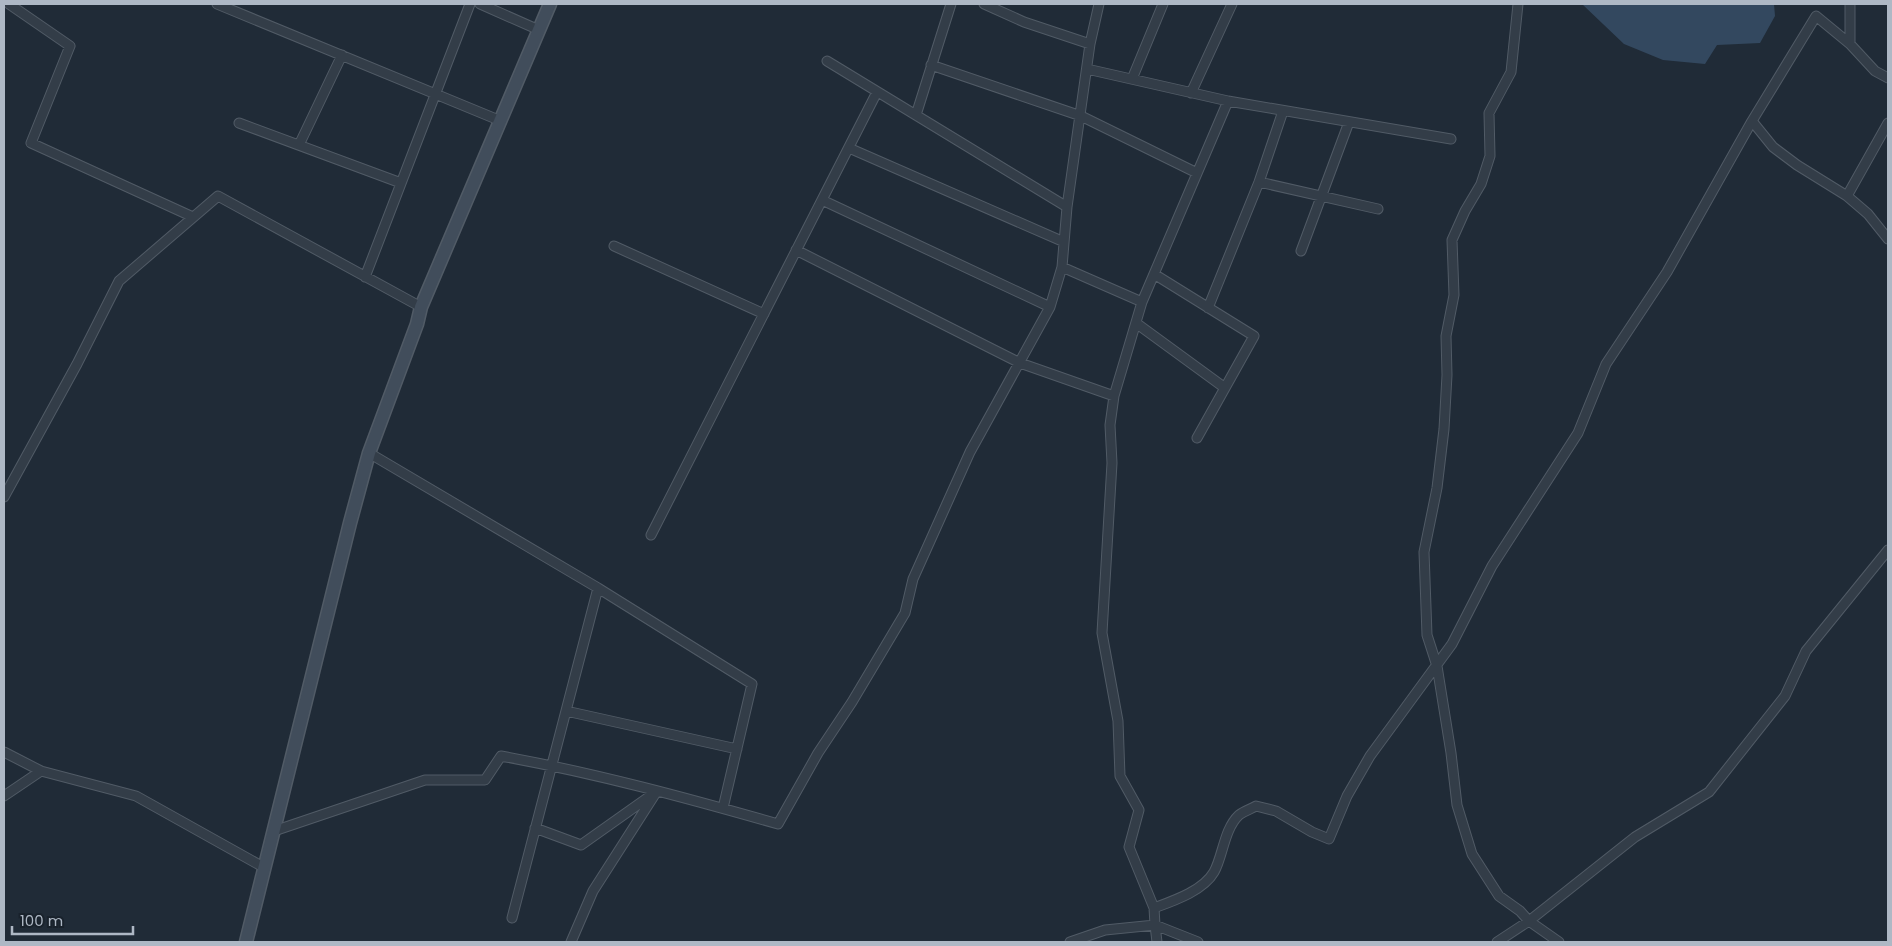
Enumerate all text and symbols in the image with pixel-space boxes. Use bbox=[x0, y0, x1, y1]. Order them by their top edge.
scale bar bbox=[12, 904, 134, 936]
text: 100 m bbox=[20, 910, 63, 931]

